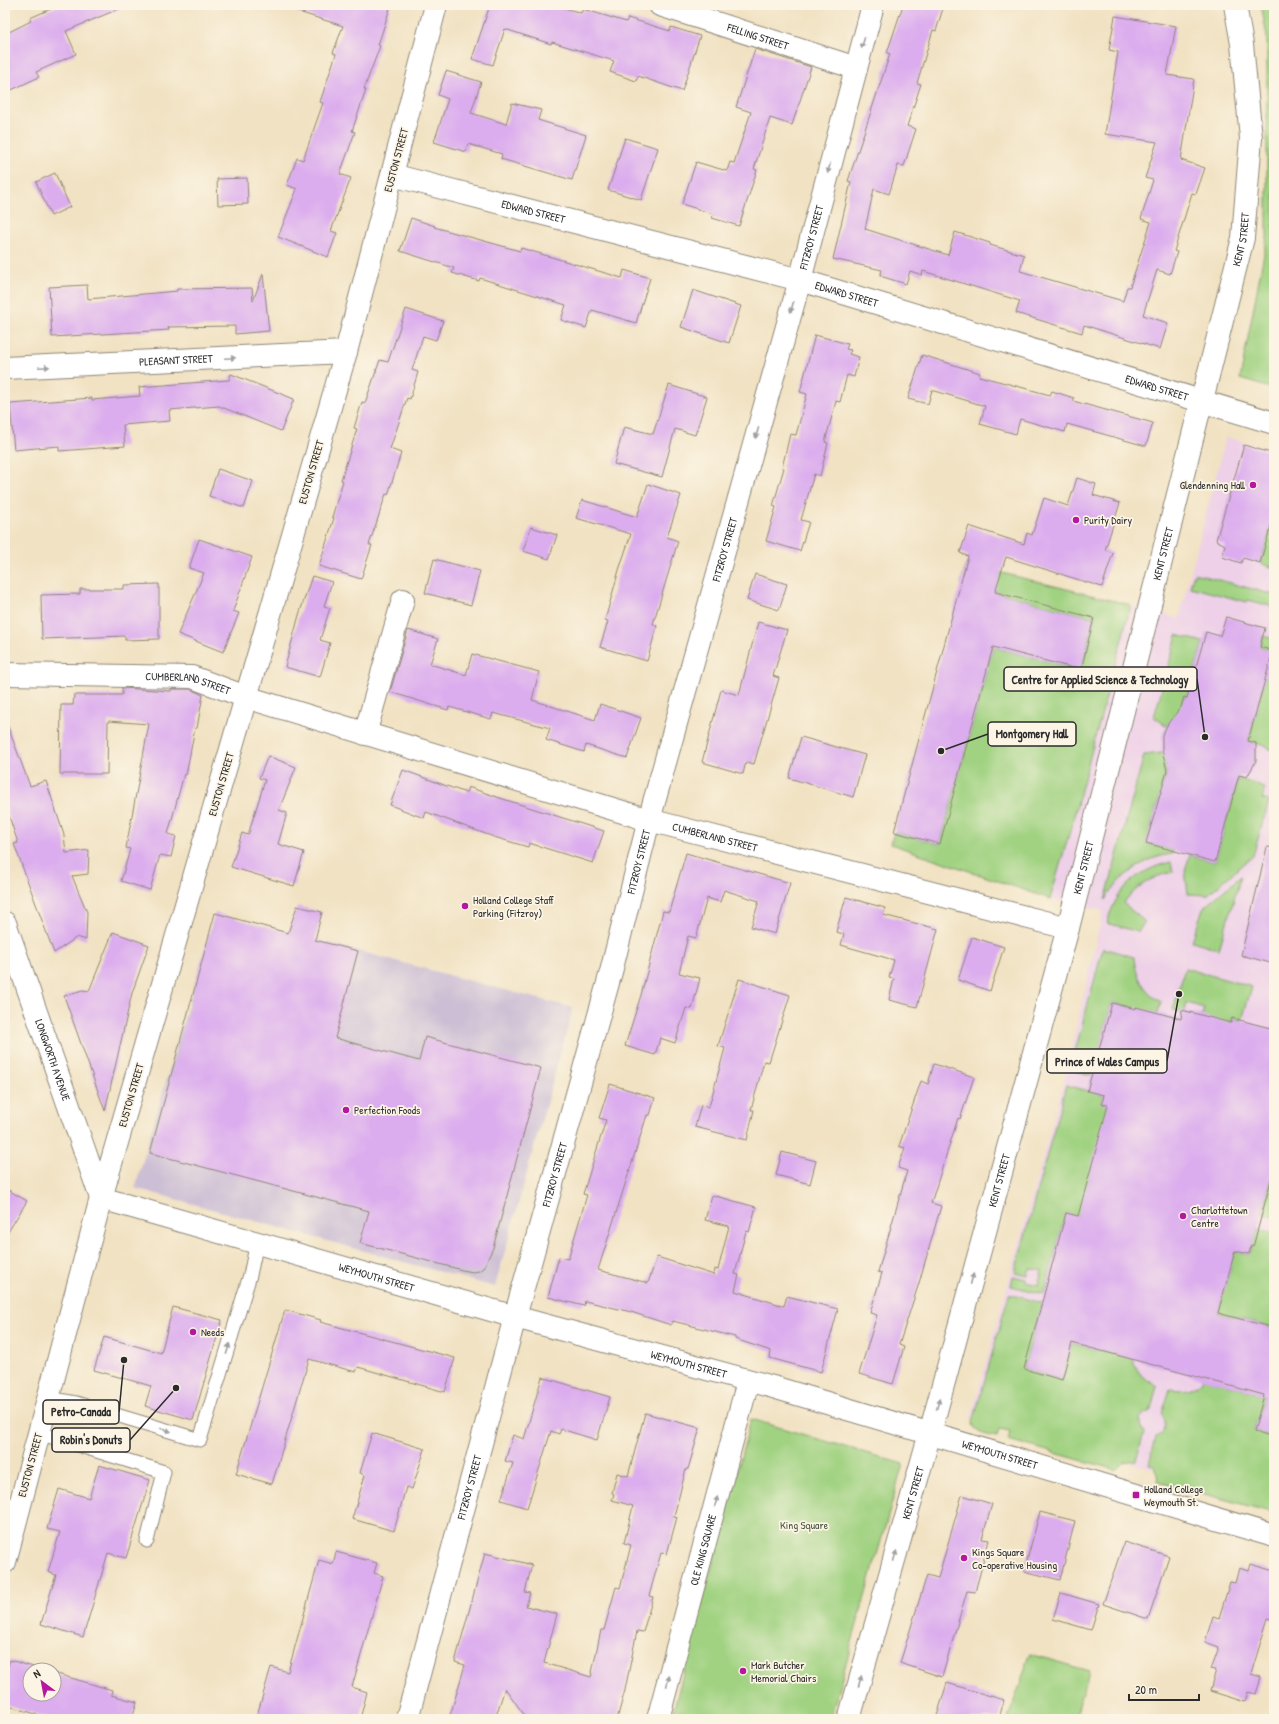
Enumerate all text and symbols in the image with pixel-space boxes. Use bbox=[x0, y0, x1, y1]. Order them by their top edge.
street label: FELLING STREET bbox=[725, 20, 791, 53]
one-way arrow bbox=[860, 37, 866, 49]
street label: EUSTON STREET bbox=[381, 126, 411, 194]
one-way arrow bbox=[826, 162, 832, 174]
street label: EDWARD STREET bbox=[500, 196, 568, 226]
street label: FITZROY STREET bbox=[796, 203, 827, 272]
street label: KENT STREET bbox=[1229, 211, 1252, 268]
street label: EDWARD STREET bbox=[813, 278, 881, 310]
one-way arrow bbox=[789, 302, 795, 314]
street label: PLEASANT STREET bbox=[139, 351, 214, 369]
one-way arrow bbox=[224, 355, 237, 361]
one-way arrow bbox=[38, 363, 50, 370]
street label: EDWARD STREET bbox=[1124, 372, 1191, 404]
one-way arrow bbox=[754, 427, 760, 439]
street label: EUSTON STREET bbox=[295, 438, 327, 505]
place label: Glendenning Hall bbox=[1180, 478, 1245, 492]
marker: Glendenning Hall bbox=[1248, 480, 1258, 490]
place label: Purity Dairy bbox=[1084, 513, 1133, 527]
street label: FITZROY STREET bbox=[709, 515, 741, 584]
marker: Purity Dairy bbox=[1071, 515, 1081, 525]
street label: KENT STREET bbox=[1149, 525, 1177, 582]
callout: Centre for Applied Science & Technology bbox=[1004, 667, 1197, 691]
street label: CUMBERLAND STREET bbox=[145, 669, 233, 698]
text: Centre for Applied Science & Technology bbox=[1012, 671, 1188, 689]
callout: Montgomery Hall bbox=[988, 722, 1076, 746]
text: Montgomery Hall bbox=[996, 725, 1069, 743]
street label: EUSTON STREET bbox=[205, 750, 237, 817]
street label: CUMBERLAND STREET bbox=[671, 819, 760, 855]
street label: FITZROY STREET bbox=[624, 827, 654, 896]
street label: KENT STREET bbox=[1070, 839, 1097, 896]
place label: Holland College Staff Parking (Fitzroy) bbox=[473, 893, 554, 920]
marker: Holland College Staff Parking (Fitzroy) bbox=[460, 901, 470, 911]
street label: LONGWORTH AVENUE bbox=[32, 1017, 74, 1103]
callout: Prince of Wales Campus bbox=[1047, 1049, 1167, 1073]
text: Prince of Wales Campus bbox=[1055, 1053, 1159, 1071]
street label: EUSTON STREET bbox=[115, 1061, 147, 1128]
place label: Perfection Foods bbox=[354, 1103, 420, 1117]
marker: Perfection Foods bbox=[341, 1105, 351, 1115]
street label: FITZROY STREET bbox=[539, 1140, 570, 1209]
street label: KENT STREET bbox=[985, 1152, 1013, 1209]
place label: Charlottetown Centre bbox=[1191, 1203, 1248, 1230]
marker: Charlottetown Centre bbox=[1178, 1211, 1188, 1221]
street label: WEYMOUTH STREET bbox=[337, 1260, 417, 1295]
one-way arrow bbox=[969, 1273, 975, 1285]
place label: Needs bbox=[201, 1325, 224, 1339]
marker: Needs bbox=[188, 1327, 198, 1337]
one-way arrow bbox=[225, 1343, 231, 1355]
street label: WEYMOUTH STREET bbox=[649, 1347, 729, 1381]
one-way arrow bbox=[935, 1398, 941, 1410]
callout: Petro-Canada bbox=[43, 1400, 119, 1424]
text: Petro-Canada bbox=[51, 1403, 111, 1420]
one-way arrow bbox=[161, 1427, 173, 1433]
callout: Robin's Donuts bbox=[52, 1428, 130, 1452]
street label: EUSTON STREET bbox=[15, 1431, 45, 1499]
text: Robin's Donuts bbox=[60, 1431, 122, 1448]
street label: WEYMOUTH STREET bbox=[960, 1437, 1040, 1473]
street label: FITZROY STREET bbox=[454, 1453, 485, 1522]
street label: KENT STREET bbox=[899, 1464, 927, 1521]
place label: Holland College Weymouth St. bbox=[1144, 1482, 1204, 1509]
marker: Holland College Weymouth St. bbox=[1131, 1490, 1141, 1500]
one-way arrow bbox=[713, 1495, 719, 1507]
street label: OLE KING SQUARE bbox=[687, 1513, 719, 1587]
park label: King Square bbox=[780, 1518, 829, 1532]
place label: Kings Square Co-operative Housing bbox=[972, 1545, 1057, 1572]
one-way arrow bbox=[892, 1550, 898, 1562]
marker: Kings Square Co-operative Housing bbox=[959, 1553, 969, 1563]
place label: Mark Butcher Memorial Chairs bbox=[751, 1658, 816, 1685]
north arrow bbox=[22, 1662, 62, 1702]
text: N bbox=[31, 1666, 43, 1681]
marker: Mark Butcher Memorial Chairs bbox=[738, 1666, 748, 1676]
one-way arrow bbox=[665, 1675, 671, 1687]
one-way arrow bbox=[857, 1675, 863, 1688]
scale bar bbox=[1129, 1676, 1199, 1702]
text: 20 m bbox=[1135, 1681, 1157, 1698]

